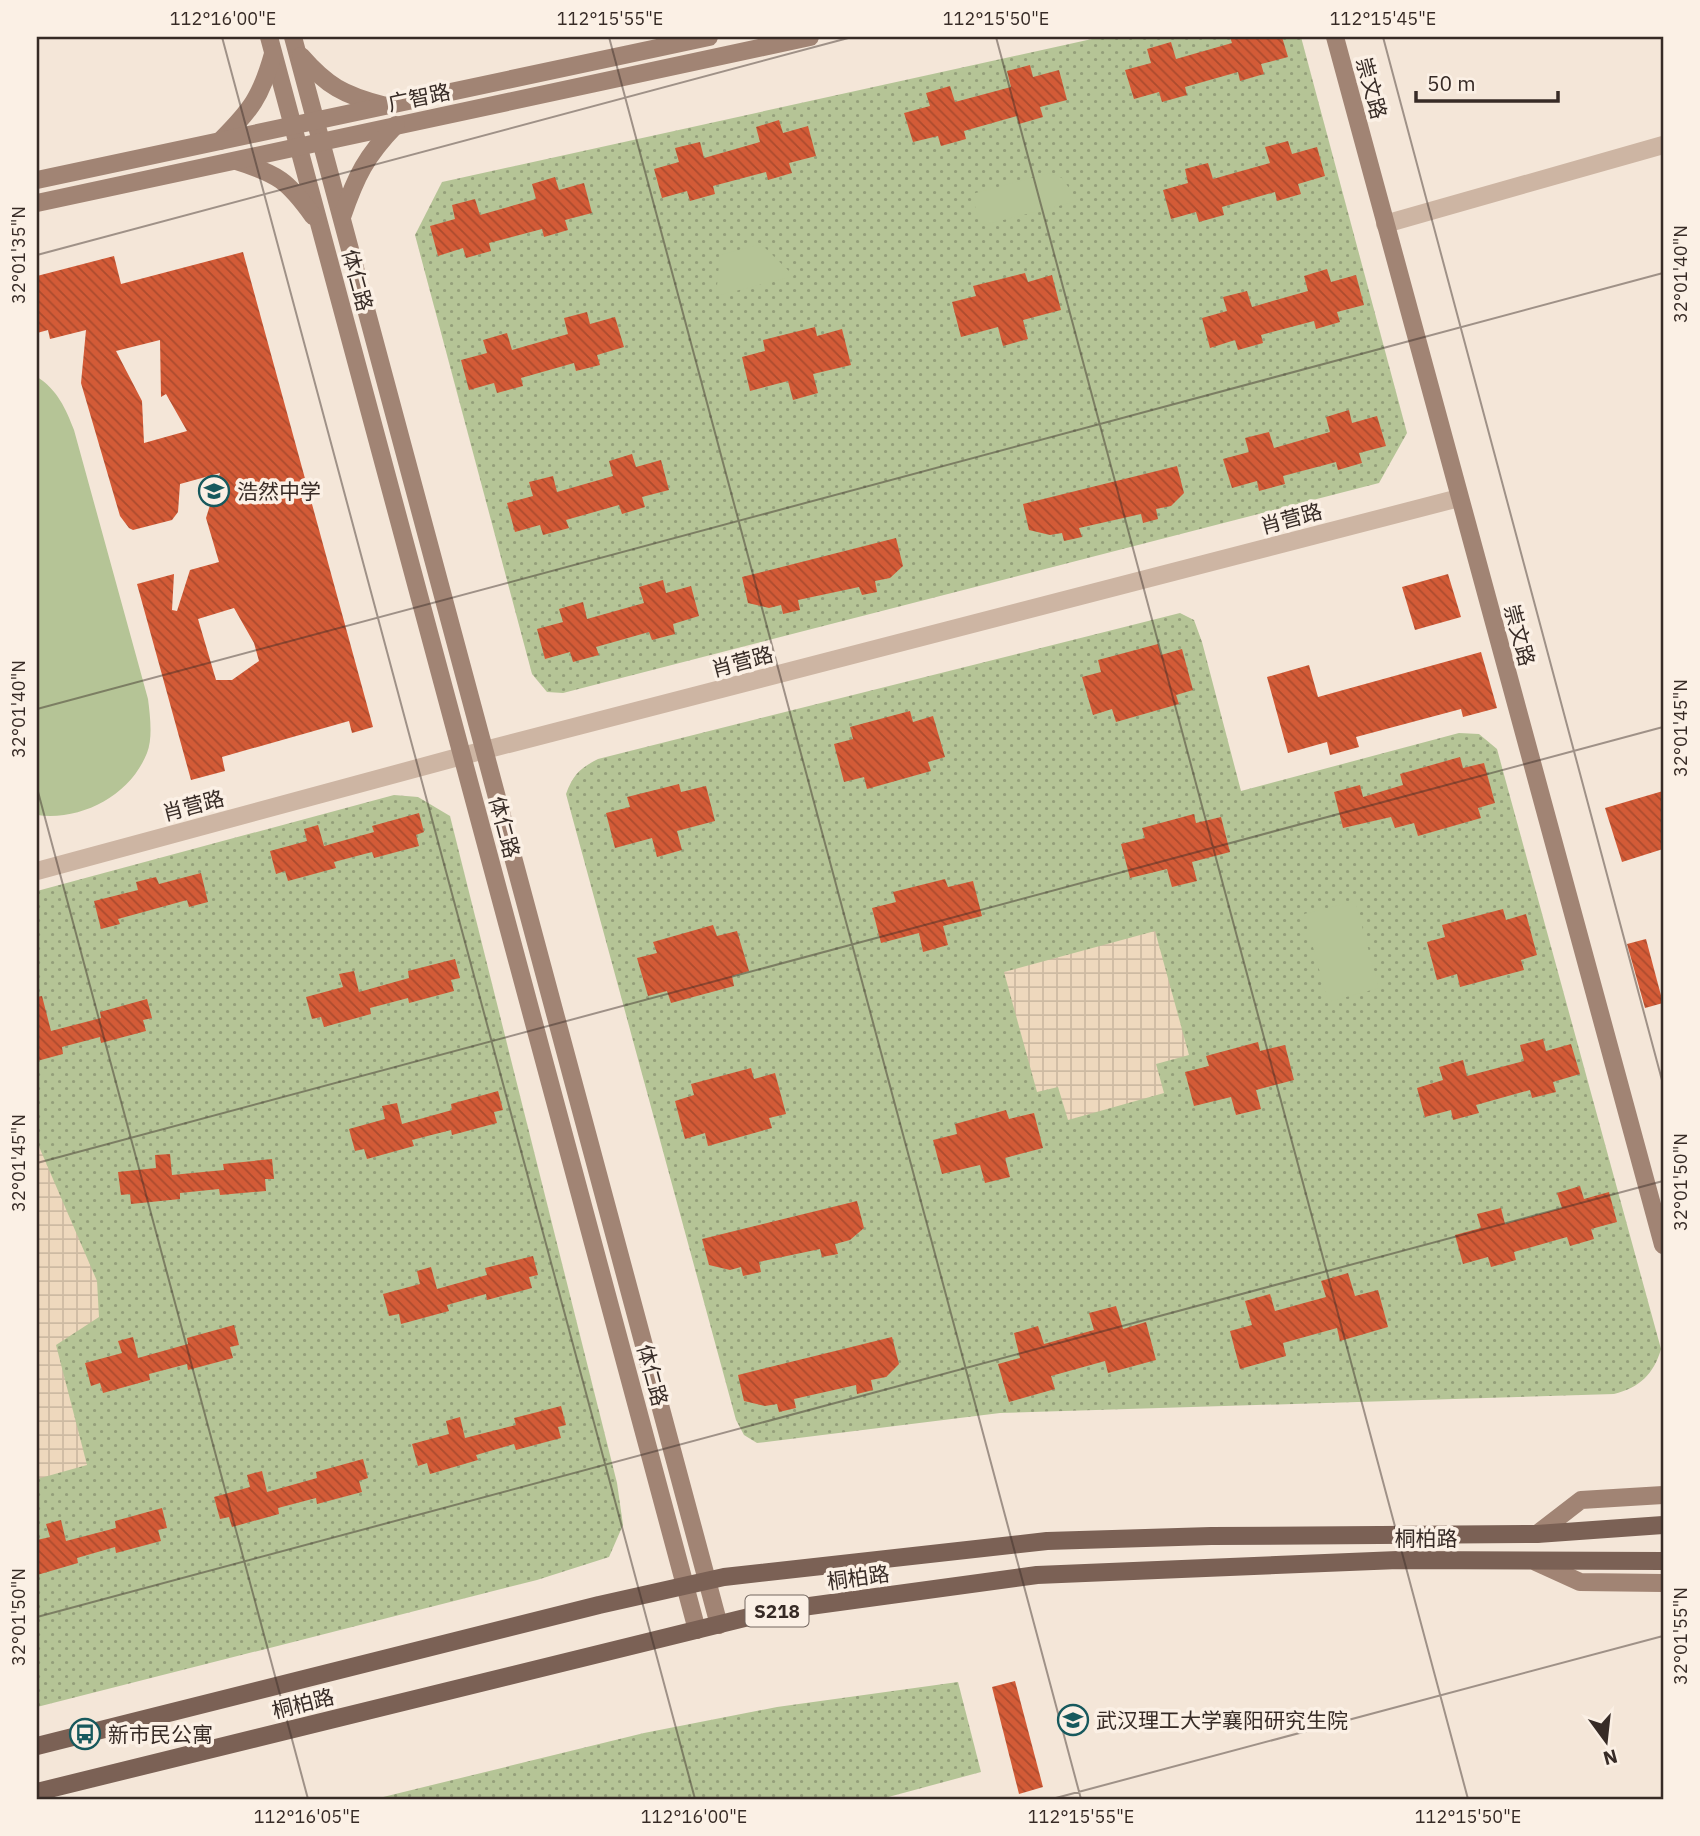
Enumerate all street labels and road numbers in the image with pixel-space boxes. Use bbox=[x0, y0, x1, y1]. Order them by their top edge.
street label: 崇文路 bbox=[1350, 54, 1394, 122]
street label: 广智路 bbox=[385, 77, 453, 117]
street label: 体仁路 bbox=[336, 246, 380, 314]
street label: 肖营路 bbox=[1257, 496, 1325, 540]
street label: 崇文路 bbox=[1498, 601, 1542, 669]
street label: 肖营路 bbox=[708, 639, 776, 683]
street label: 肖营路 bbox=[159, 783, 227, 827]
street label: 体仁路 bbox=[483, 793, 527, 861]
street label: 体仁路 bbox=[631, 1341, 675, 1409]
street label: 桐柏路 bbox=[1395, 1524, 1458, 1552]
street label: 桐柏路 bbox=[825, 1559, 891, 1595]
road number: S218 bbox=[746, 1596, 808, 1626]
street label: 桐柏路 bbox=[269, 1682, 337, 1724]

